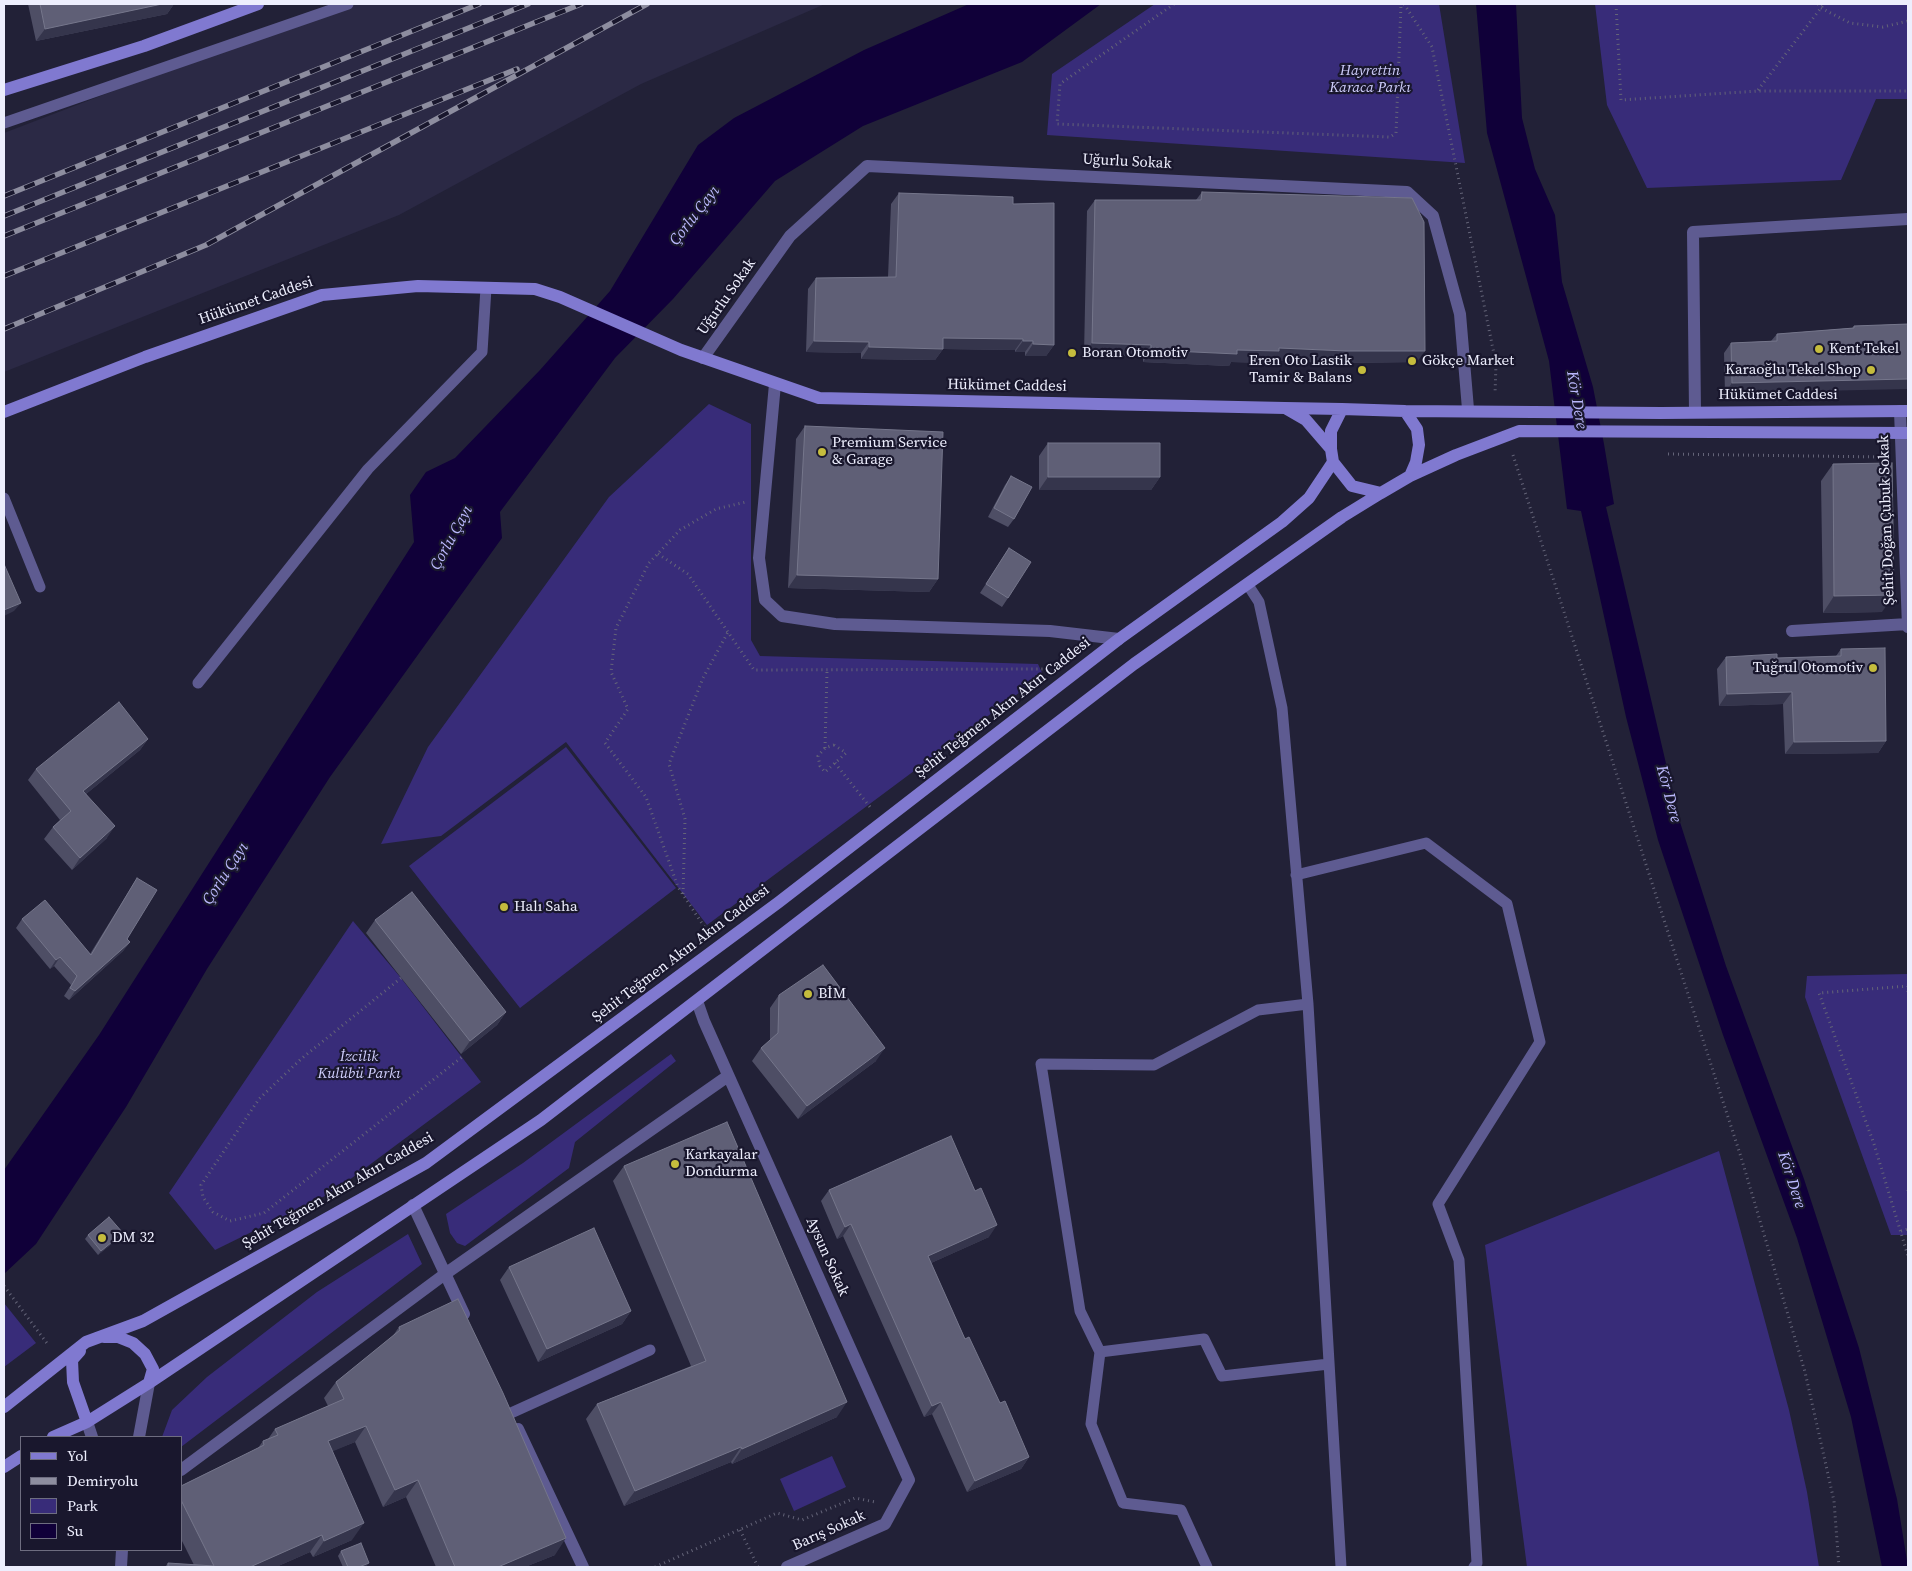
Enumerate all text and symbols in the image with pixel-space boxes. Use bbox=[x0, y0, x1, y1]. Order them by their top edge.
park label: Hayrettin Karaca Parkı bbox=[1329, 62, 1411, 97]
street label: Uğurlu Sokak bbox=[1082, 151, 1172, 173]
water label: Çorlu Çayı bbox=[666, 182, 724, 250]
street label: Uğurlu Sokak bbox=[694, 255, 760, 339]
street label: Hükümet Caddesi bbox=[197, 273, 315, 329]
place label: Kent Tekel bbox=[1829, 340, 1899, 358]
marker: Kent Tekel bbox=[1813, 343, 1825, 355]
place label: Boran Otomotiv bbox=[1082, 344, 1188, 362]
marker: Boran Otomotiv bbox=[1066, 347, 1078, 359]
place label: Eren Oto Lastik Tamir & Balans bbox=[1249, 352, 1352, 387]
place label: Gökçe Market bbox=[1422, 352, 1514, 370]
marker: Gökçe Market bbox=[1406, 355, 1418, 367]
place label: Karaoğlu Tekel Shop bbox=[1725, 361, 1861, 379]
marker: Eren Oto Lastik Tamir & Balans bbox=[1356, 364, 1368, 376]
marker: Karaoğlu Tekel Shop bbox=[1865, 364, 1877, 376]
water label: Kör Dere bbox=[1561, 369, 1591, 431]
street label: Hükümet Caddesi bbox=[947, 376, 1067, 396]
street label: Hükümet Caddesi bbox=[1718, 386, 1838, 404]
place label: Premium Service & Garage bbox=[832, 434, 947, 469]
street label: Şehit Doğan Çubuk Sokak bbox=[1875, 435, 1899, 605]
marker: Premium Service & Garage bbox=[816, 446, 828, 458]
water label: Çorlu Çayı bbox=[426, 502, 478, 574]
street label: Şehit Teğmen Akın Akın Caddesi bbox=[912, 634, 1094, 782]
place label: Tuğrul Otomotiv bbox=[1753, 659, 1863, 677]
marker: Tuğrul Otomotiv bbox=[1867, 662, 1879, 674]
water label: Kör Dere bbox=[1651, 763, 1685, 825]
water label: Çorlu Çayı bbox=[199, 839, 253, 909]
street label: Şehit Teğmen Akın Akın Caddesi bbox=[589, 881, 773, 1027]
place label: Halı Saha bbox=[514, 898, 578, 916]
marker: Halı Saha bbox=[498, 901, 510, 913]
place label: BİM bbox=[818, 985, 846, 1003]
marker: BİM bbox=[802, 988, 814, 1000]
park label: İzcilik Kulübü Parkı bbox=[317, 1048, 401, 1083]
street label: Şehit Teğmen Akın Akın Caddesi bbox=[239, 1129, 437, 1253]
place label: Karkayalar Dondurma bbox=[685, 1146, 758, 1181]
water label: Kör Dere bbox=[1773, 1149, 1809, 1211]
marker: Karkayalar Dondurma bbox=[669, 1158, 681, 1170]
street label: Aysun Sokak bbox=[802, 1215, 852, 1299]
place label: DM 32 bbox=[112, 1229, 154, 1247]
marker: DM 32 bbox=[96, 1232, 108, 1244]
legend bbox=[20, 1436, 182, 1551]
text: Yol bbox=[67, 1445, 88, 1466]
text: Demiryolu bbox=[67, 1470, 138, 1491]
text: Park bbox=[67, 1495, 98, 1516]
street label: Barış Sokak bbox=[790, 1507, 868, 1555]
text: Su bbox=[67, 1520, 83, 1541]

